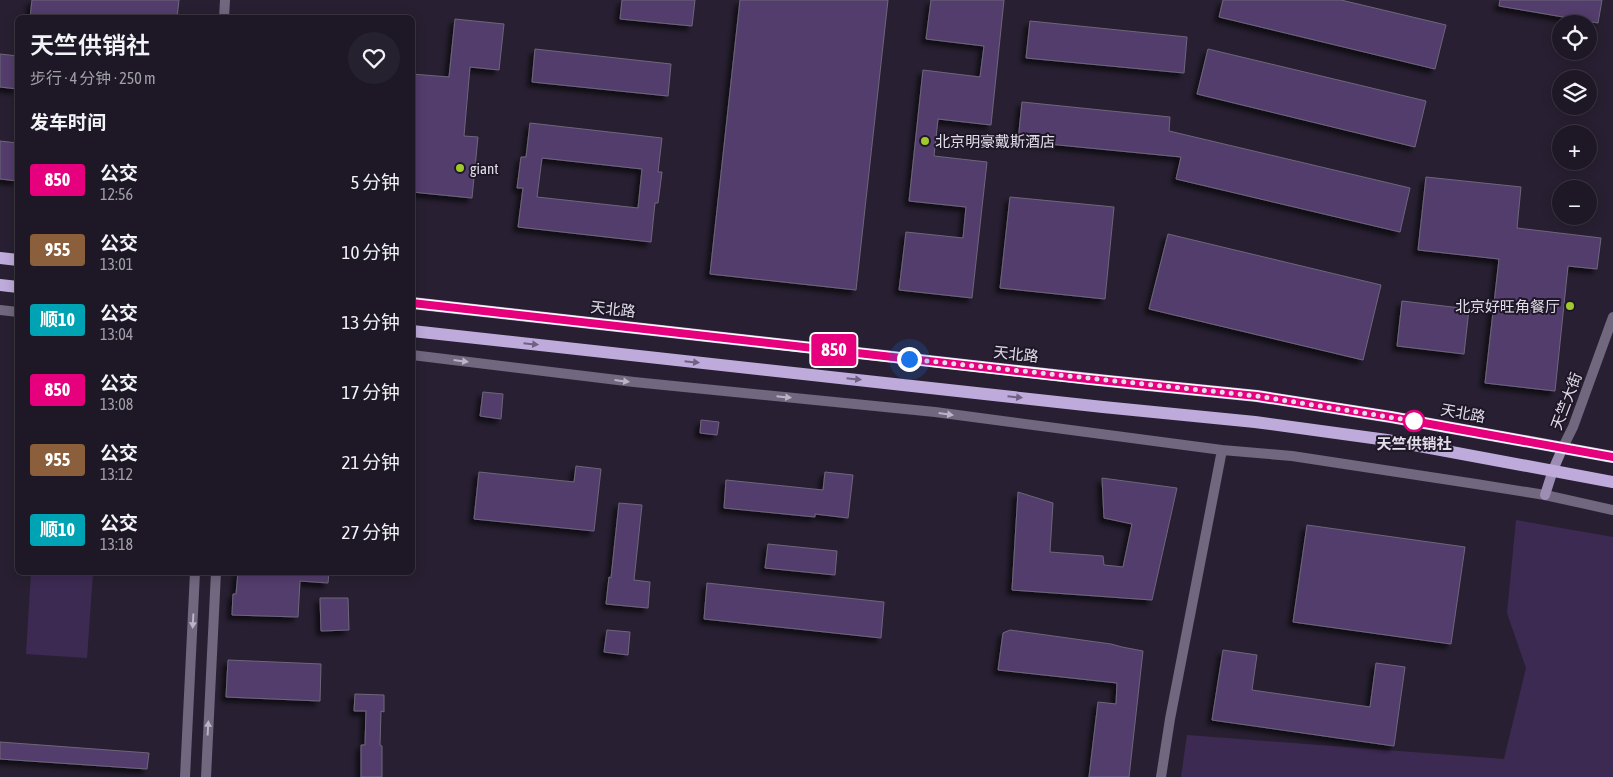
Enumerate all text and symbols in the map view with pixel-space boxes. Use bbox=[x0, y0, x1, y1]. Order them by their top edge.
map controls bbox=[1552, 15, 1597, 225]
button: locate bbox=[1552, 15, 1597, 60]
text: 天竺供销社 bbox=[30, 32, 150, 59]
button: heart bbox=[348, 32, 400, 84]
text: 步行 · 4 分钟 · 250 m bbox=[30, 69, 156, 87]
button: layers bbox=[1552, 70, 1597, 115]
text: 发车时间 bbox=[30, 111, 106, 133]
button: + bbox=[1552, 125, 1597, 170]
place label: 北京明豪戴斯酒店 bbox=[935, 133, 1055, 150]
marker: 北京明豪戴斯酒店 bbox=[919, 135, 931, 147]
place label: giant bbox=[470, 160, 498, 177]
text: 公交 bbox=[100, 162, 138, 184]
marker: giant bbox=[454, 162, 466, 174]
text: 850 bbox=[45, 169, 70, 190]
text: 5 分钟 bbox=[350, 171, 400, 193]
button: − bbox=[1552, 180, 1597, 225]
text: 12:56 bbox=[100, 185, 133, 203]
text: 公交 bbox=[100, 232, 138, 254]
text: 955 bbox=[45, 239, 70, 260]
text: 10 分钟 bbox=[342, 241, 400, 263]
text: 13:01 bbox=[100, 255, 133, 273]
street label: 天北路 bbox=[590, 298, 636, 320]
place label: 北京好旺角餐厅 bbox=[1455, 298, 1560, 315]
marker: 北京好旺角餐厅 bbox=[1564, 300, 1576, 312]
text: 公交 bbox=[100, 302, 138, 324]
text: 顺10 bbox=[40, 309, 75, 330]
text: 13 分钟 bbox=[342, 311, 400, 333]
text: 13:04 bbox=[100, 325, 133, 343]
line badge: 850 bbox=[805, 334, 863, 366]
text: 850 bbox=[821, 339, 847, 360]
one-way arrow bbox=[523, 340, 539, 348]
street label: 天北路 bbox=[993, 343, 1039, 365]
your location bbox=[897, 347, 922, 372]
one-way arrow bbox=[453, 357, 469, 365]
one-way arrow bbox=[684, 358, 700, 366]
street label: 天竺大街 bbox=[1547, 370, 1585, 432]
text: 公交 bbox=[100, 372, 138, 394]
one-way arrow bbox=[846, 375, 862, 383]
one-way arrow bbox=[615, 377, 631, 385]
text: 850 bbox=[45, 379, 70, 400]
text: 17 分钟 bbox=[342, 381, 400, 403]
one-way arrow bbox=[776, 393, 792, 401]
one-way arrow bbox=[1007, 393, 1023, 401]
text: 13:08 bbox=[100, 395, 133, 413]
street label: 天北路 bbox=[1439, 401, 1487, 425]
one-way arrow bbox=[938, 410, 954, 418]
marker: 天竺供销社 bbox=[1403, 410, 1425, 432]
place label: 天竺供销社 bbox=[1376, 435, 1452, 452]
text: 公交 bbox=[100, 442, 138, 464]
text: 955 bbox=[45, 449, 70, 470]
text: 21 分钟 bbox=[342, 451, 400, 473]
text: 13:12 bbox=[100, 465, 133, 483]
text: 公交 bbox=[100, 512, 138, 534]
text: 顺10 bbox=[40, 519, 75, 540]
text: 27 分钟 bbox=[342, 521, 400, 543]
text: 13:18 bbox=[100, 535, 133, 553]
one-way arrow bbox=[188, 613, 196, 629]
one-way arrow bbox=[205, 720, 213, 736]

